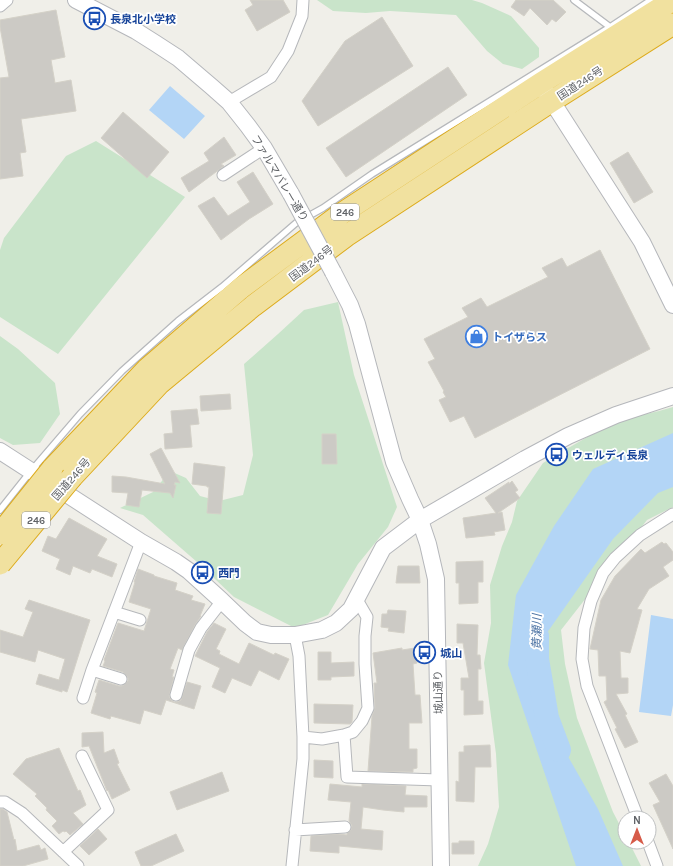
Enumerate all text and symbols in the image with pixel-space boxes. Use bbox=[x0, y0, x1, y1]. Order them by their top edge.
bus stop icon: 長泉北小学校 bbox=[82, 6, 108, 32]
place label: 長泉北小学校 bbox=[110, 13, 176, 26]
street label: 国道246号 bbox=[555, 64, 606, 103]
street label: ファルマバレー通り bbox=[249, 132, 311, 224]
road number: 246 bbox=[331, 204, 359, 220]
street label: 国道246号 bbox=[287, 243, 336, 284]
shop icon: トイザらス bbox=[464, 324, 490, 350]
place label: トイザらス bbox=[492, 331, 547, 344]
bus stop icon: ウェルディ長泉 bbox=[543, 442, 569, 468]
place label: ウェルディ長泉 bbox=[572, 449, 648, 462]
street label: 国道246号 bbox=[49, 456, 93, 503]
road number: 246 bbox=[22, 512, 50, 528]
bus stop icon: 西門 bbox=[189, 560, 215, 586]
place label: 西門 bbox=[218, 567, 240, 580]
water label: 黄瀬川 bbox=[530, 612, 544, 650]
bus stop icon: 城山 bbox=[412, 640, 438, 666]
place label: 城山 bbox=[440, 647, 462, 660]
street label: 城山通り bbox=[432, 670, 445, 714]
north arrow bbox=[617, 810, 657, 850]
text: N bbox=[633, 814, 641, 827]

